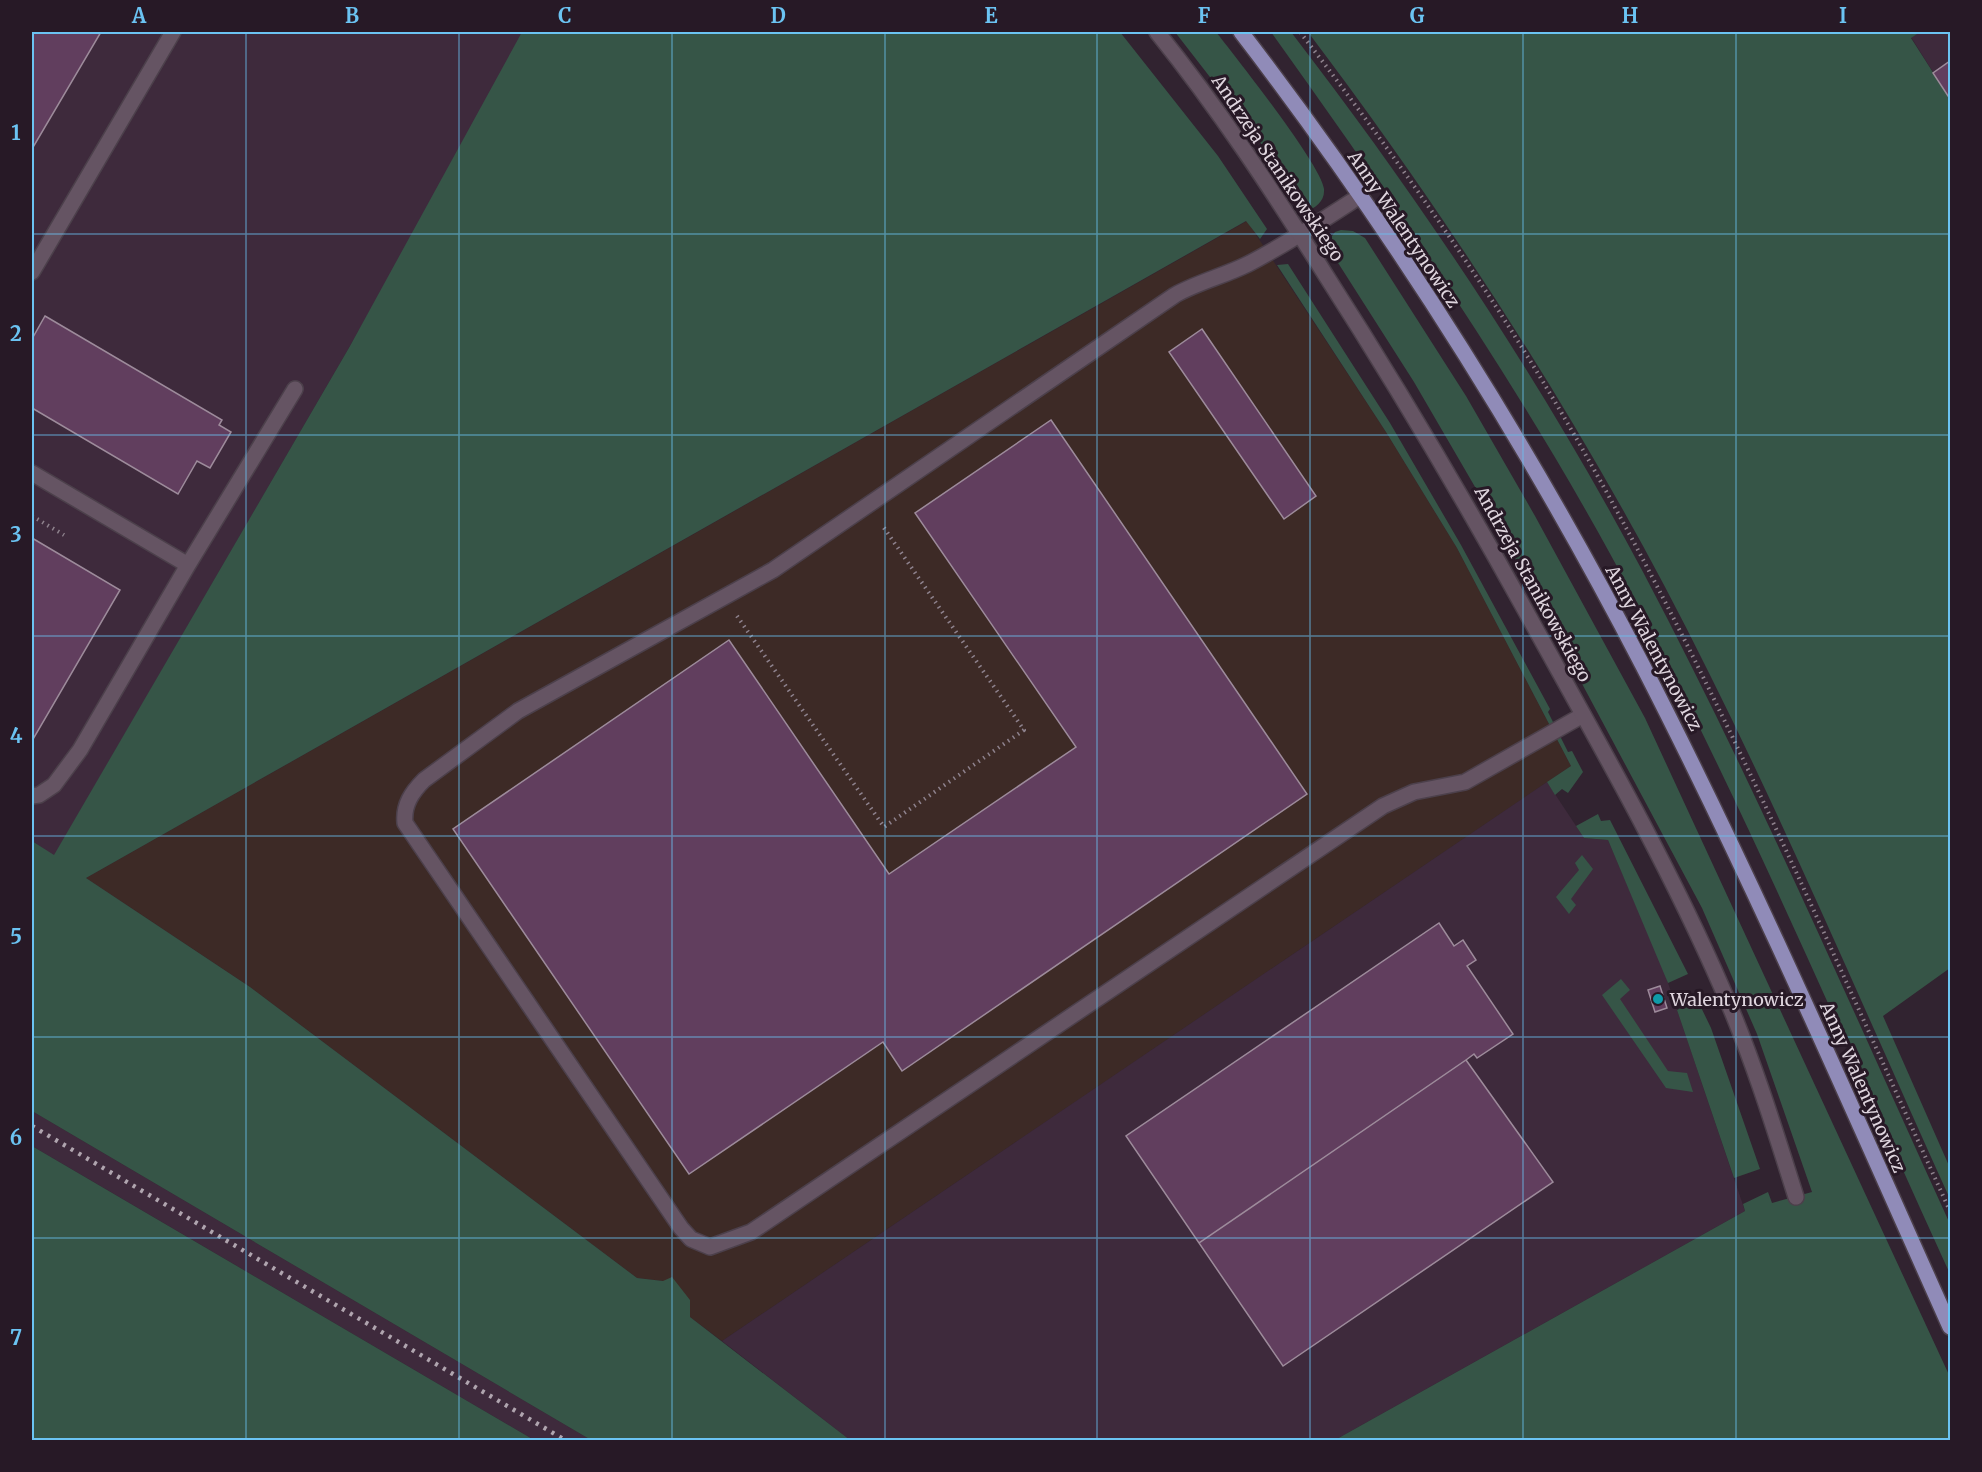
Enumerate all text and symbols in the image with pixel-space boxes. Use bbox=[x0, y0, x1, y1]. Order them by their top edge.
text: A bbox=[131, 3, 147, 28]
text: B bbox=[345, 3, 359, 28]
text: C bbox=[558, 3, 572, 28]
text: D bbox=[770, 3, 786, 28]
text: E bbox=[984, 3, 998, 28]
text: F bbox=[1198, 3, 1211, 28]
text: G bbox=[1410, 3, 1425, 28]
text: H bbox=[1622, 3, 1638, 28]
text: I bbox=[1839, 3, 1847, 28]
street label: Andrzeja Stanikowskiego bbox=[1206, 69, 1349, 266]
text: 1 bbox=[11, 120, 21, 145]
street label: Anny Walentynowicz bbox=[1342, 145, 1465, 312]
text: 2 bbox=[10, 321, 22, 346]
street label: Andrzeja Stanikowskiego bbox=[1469, 481, 1596, 686]
text: 3 bbox=[10, 522, 22, 547]
street label: Anny Walentynowicz bbox=[1600, 560, 1708, 735]
text: 4 bbox=[10, 723, 23, 748]
text: 5 bbox=[10, 924, 22, 949]
place label: Walentynowicz bbox=[1669, 988, 1804, 1011]
marker: Walentynowicz bbox=[1651, 992, 1665, 1006]
street label: Anny Walentynowicz bbox=[1815, 997, 1911, 1176]
text: 6 bbox=[10, 1125, 22, 1150]
text: 7 bbox=[10, 1325, 22, 1350]

